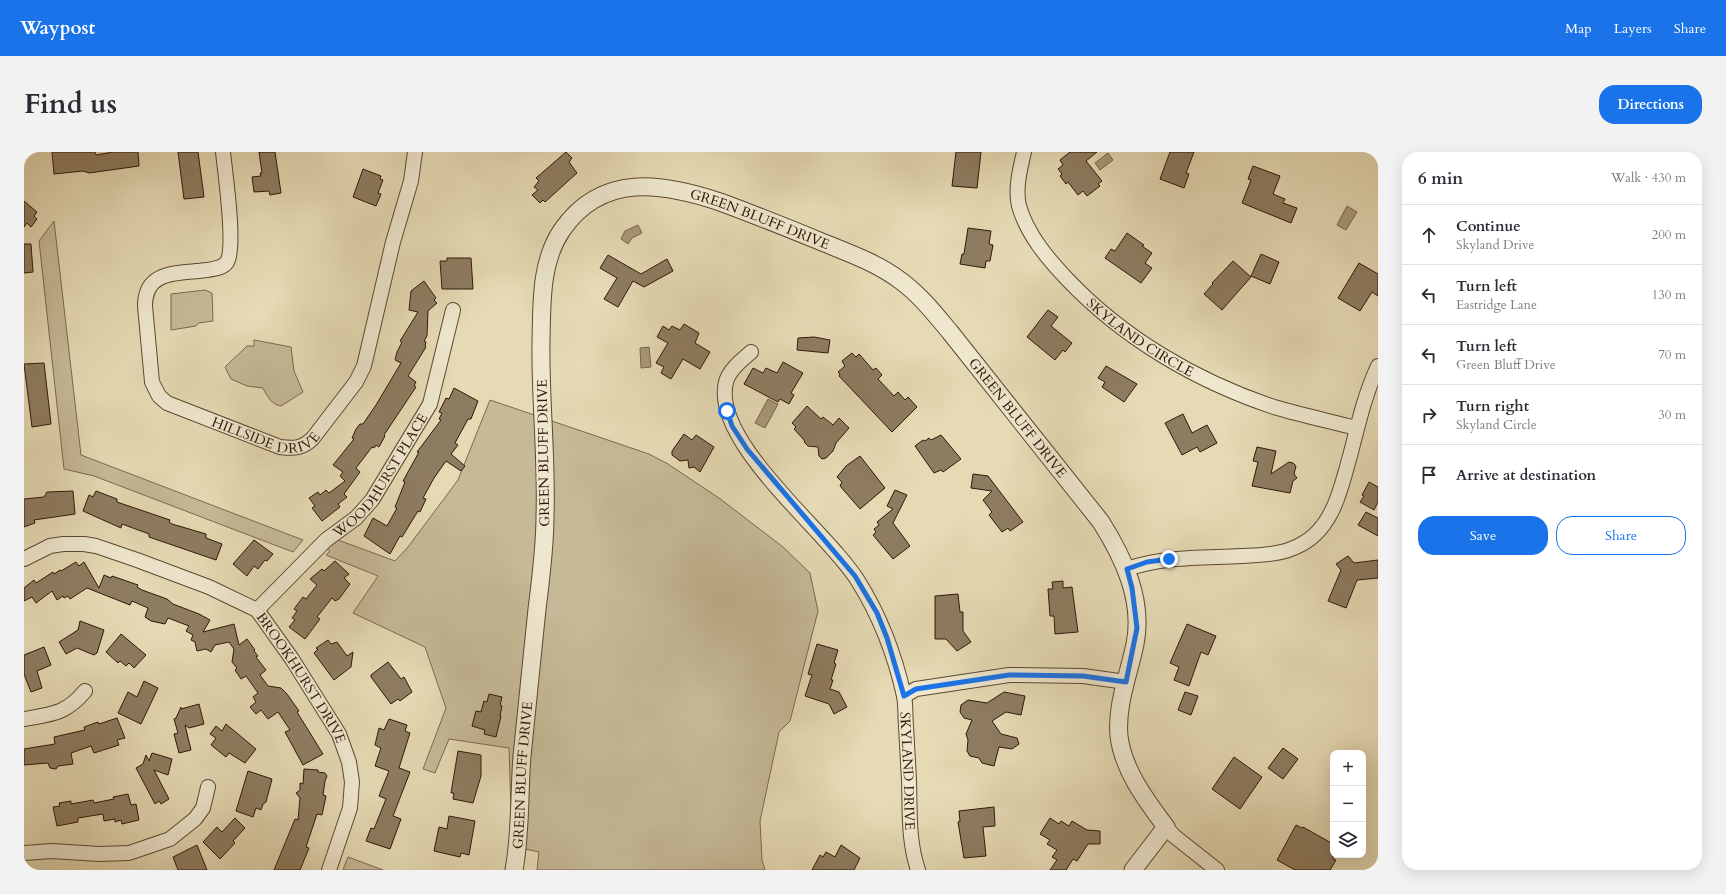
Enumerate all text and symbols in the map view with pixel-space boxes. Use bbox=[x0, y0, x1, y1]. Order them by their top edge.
text: Waypost bbox=[20, 15, 95, 41]
text: Map bbox=[1565, 19, 1592, 38]
text: Layers bbox=[1614, 19, 1652, 38]
text: Share bbox=[1674, 19, 1706, 38]
text: Find us bbox=[24, 85, 117, 123]
button: Directions bbox=[1599, 85, 1702, 124]
text: 6 min bbox=[1418, 167, 1463, 190]
text: Walk · 430 m bbox=[1611, 169, 1686, 187]
street label: GREEN BLUFF DRIVE bbox=[688, 185, 833, 254]
text: Continue bbox=[1456, 216, 1521, 236]
icon: ahead bbox=[1418, 224, 1440, 246]
text: 200 m bbox=[1652, 226, 1686, 244]
text: Skyland Drive bbox=[1456, 236, 1535, 254]
text: Turn left bbox=[1456, 276, 1517, 296]
icon: left bbox=[1418, 284, 1440, 306]
text: 130 m bbox=[1652, 286, 1686, 304]
street label: SKYLAND CIRCLE bbox=[1082, 294, 1197, 382]
text: Eastridge Lane bbox=[1456, 296, 1537, 314]
text: Turn left bbox=[1456, 336, 1517, 356]
icon: left bbox=[1418, 344, 1440, 366]
text: 70 m bbox=[1658, 346, 1686, 364]
street label: GREEN BLUFF DRIVE bbox=[964, 354, 1071, 482]
text: Green Bluff Drive bbox=[1456, 356, 1556, 374]
street label: GREEN BLUFF DRIVE bbox=[533, 379, 554, 527]
text: Turn right bbox=[1456, 396, 1529, 416]
route start bbox=[718, 402, 736, 420]
icon: right bbox=[1418, 404, 1440, 426]
text: 30 m bbox=[1658, 406, 1686, 424]
street label: WOODHURST PLACE bbox=[328, 409, 432, 543]
street label: HILLSIDE DRIVE bbox=[209, 412, 325, 458]
text: Skyland Circle bbox=[1456, 416, 1537, 434]
icon: arrive bbox=[1418, 464, 1440, 486]
text: Arrive at destination bbox=[1456, 465, 1596, 485]
button: Save bbox=[1418, 516, 1548, 555]
button: Share bbox=[1556, 516, 1686, 555]
route end bbox=[1160, 550, 1178, 568]
street label: BROOKHURST DRIVE bbox=[252, 609, 351, 746]
street label: GREEN BLUFF DRIVE bbox=[508, 700, 538, 850]
street label: SKYLAND DRIVE bbox=[895, 712, 919, 831]
map controls bbox=[1330, 750, 1366, 858]
button: + bbox=[1330, 750, 1366, 786]
button: − bbox=[1330, 786, 1366, 822]
button: layers bbox=[1330, 822, 1366, 858]

